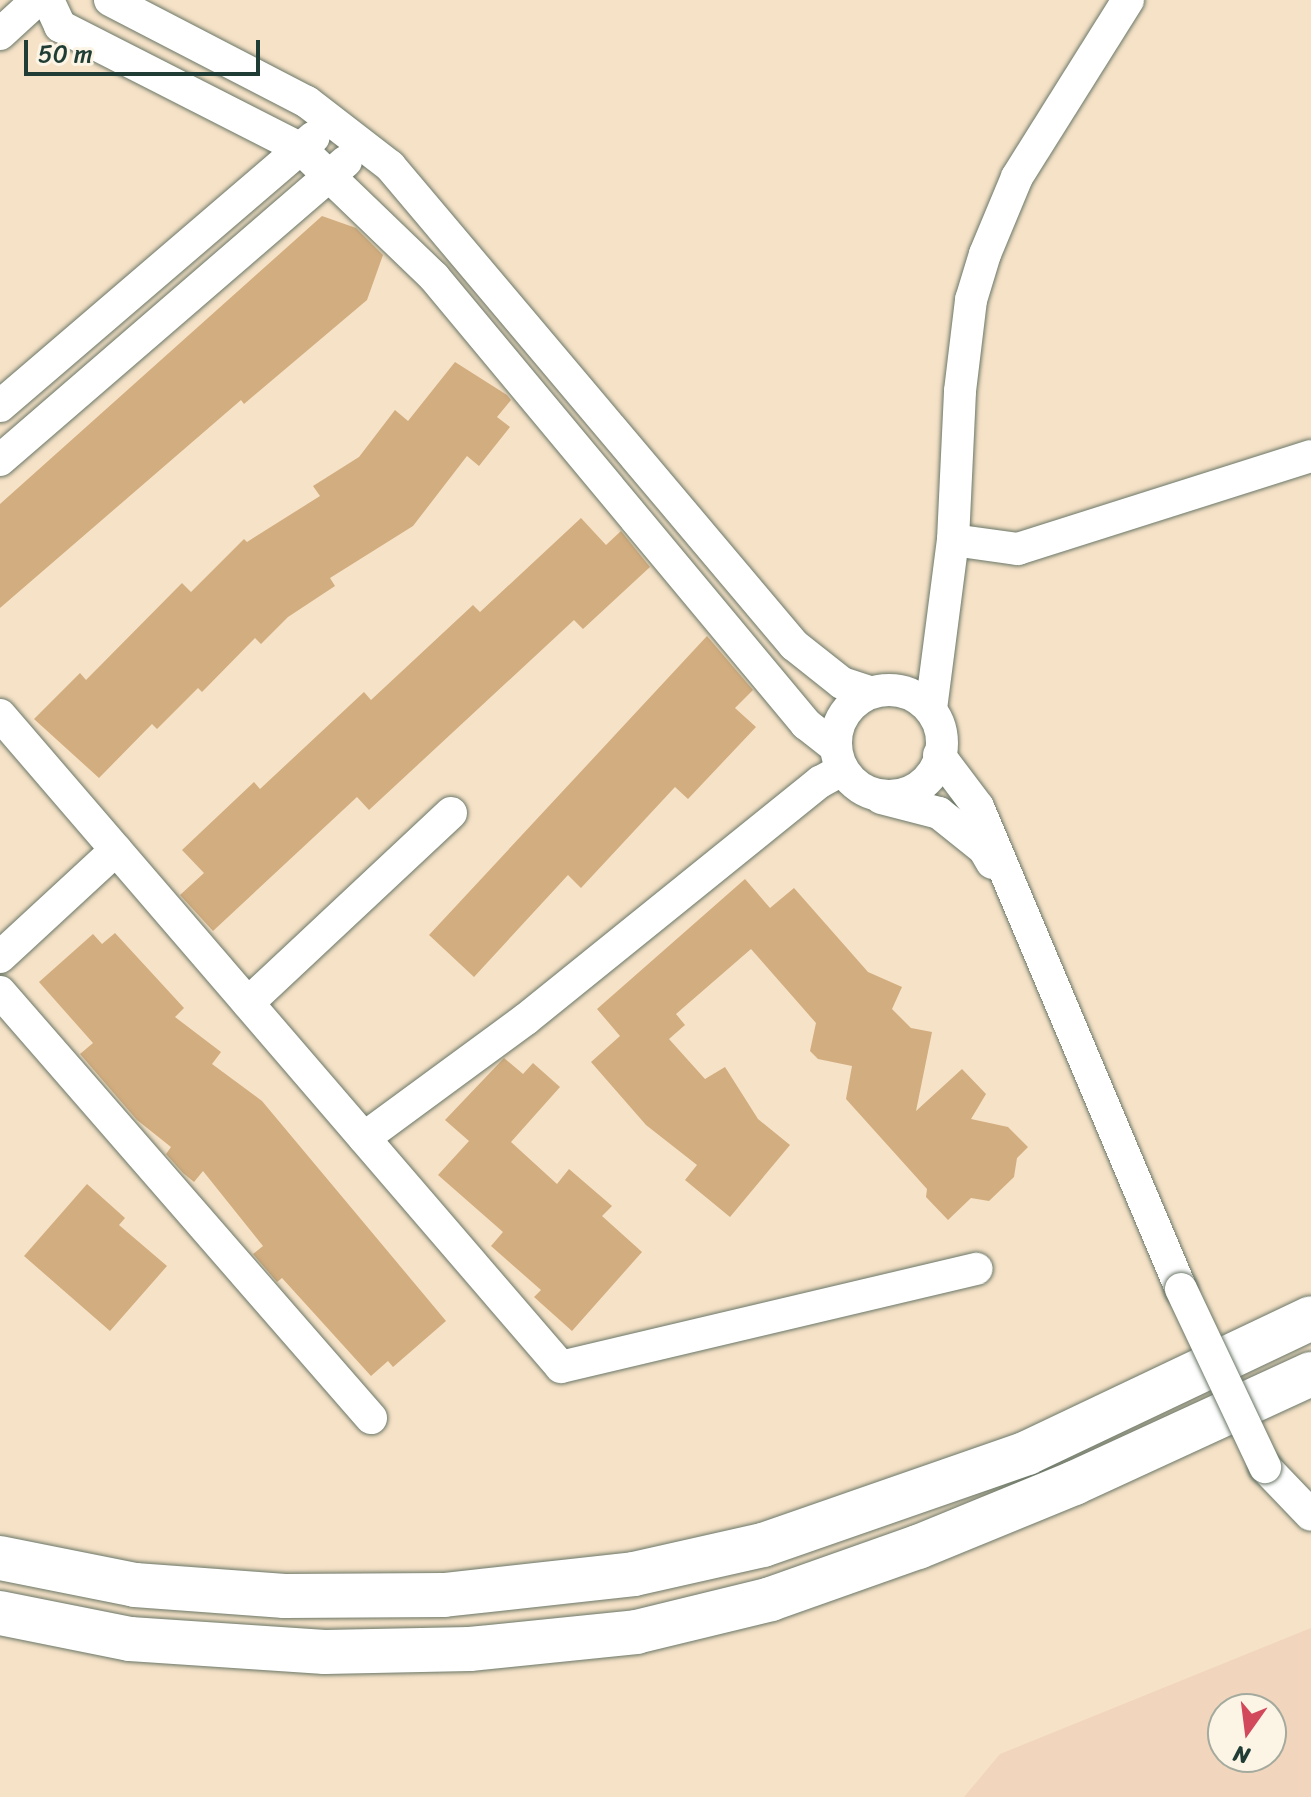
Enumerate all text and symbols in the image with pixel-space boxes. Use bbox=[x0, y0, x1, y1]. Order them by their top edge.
scale bar bbox=[28, 24, 264, 74]
text: 50 m bbox=[38, 33, 93, 75]
north arrow bbox=[1207, 1693, 1287, 1773]
text: N bbox=[1229, 1734, 1254, 1776]

